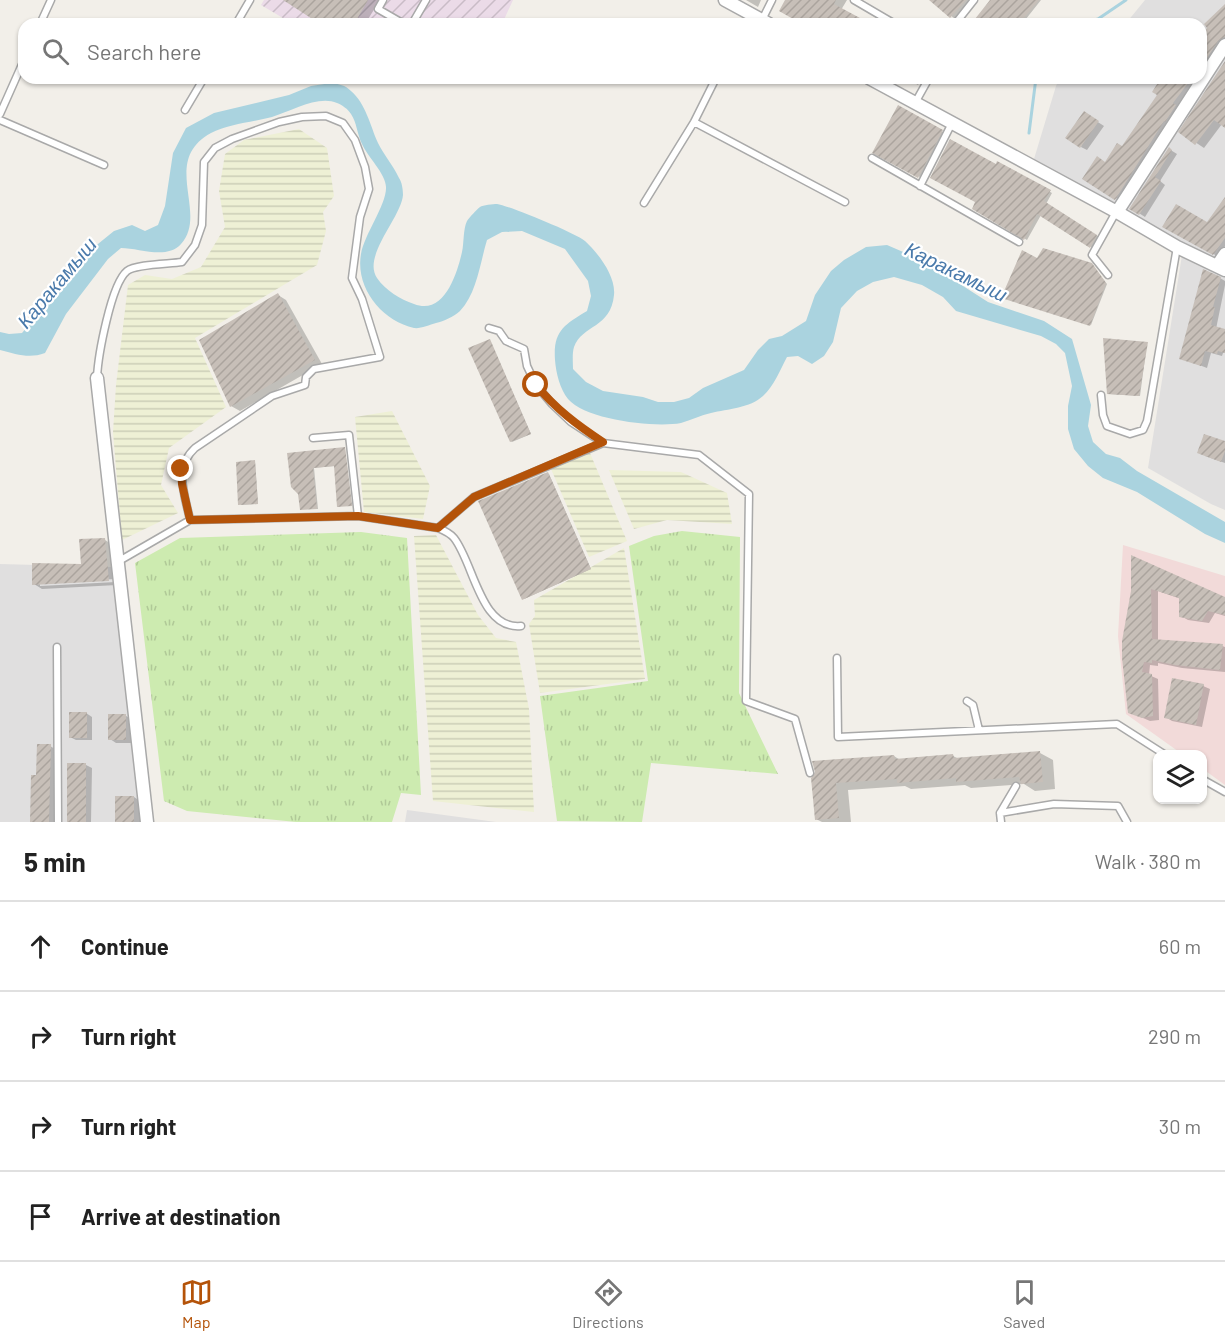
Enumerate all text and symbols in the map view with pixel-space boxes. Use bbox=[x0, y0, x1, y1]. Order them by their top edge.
search box bbox=[18, 18, 1207, 84]
icon: search bbox=[39, 35, 72, 68]
text: Search here bbox=[87, 38, 201, 64]
water label: Каракамыш bbox=[11, 232, 101, 332]
water label: Каракамыш bbox=[901, 236, 1012, 306]
route start bbox=[522, 371, 548, 397]
route end bbox=[167, 455, 193, 481]
map controls bbox=[1153, 750, 1207, 804]
button: layers bbox=[1153, 750, 1207, 804]
text: 5 min bbox=[24, 846, 86, 877]
text: Walk · 380 m bbox=[1095, 849, 1201, 873]
icon: ahead bbox=[24, 930, 57, 963]
text: Continue bbox=[81, 933, 169, 959]
text: 60 m bbox=[1159, 934, 1201, 958]
icon: right bbox=[24, 1020, 57, 1053]
text: Turn right bbox=[81, 1023, 176, 1049]
text: 290 m bbox=[1148, 1024, 1201, 1048]
icon: right bbox=[24, 1110, 57, 1143]
text: Turn right bbox=[81, 1113, 176, 1139]
text: 30 m bbox=[1159, 1114, 1201, 1138]
icon: arrive bbox=[24, 1200, 57, 1233]
text: Arrive at destination bbox=[81, 1203, 280, 1229]
tab: Map bbox=[180, 1276, 213, 1331]
tab: Directions bbox=[572, 1276, 644, 1331]
tab: Saved bbox=[1003, 1276, 1045, 1331]

